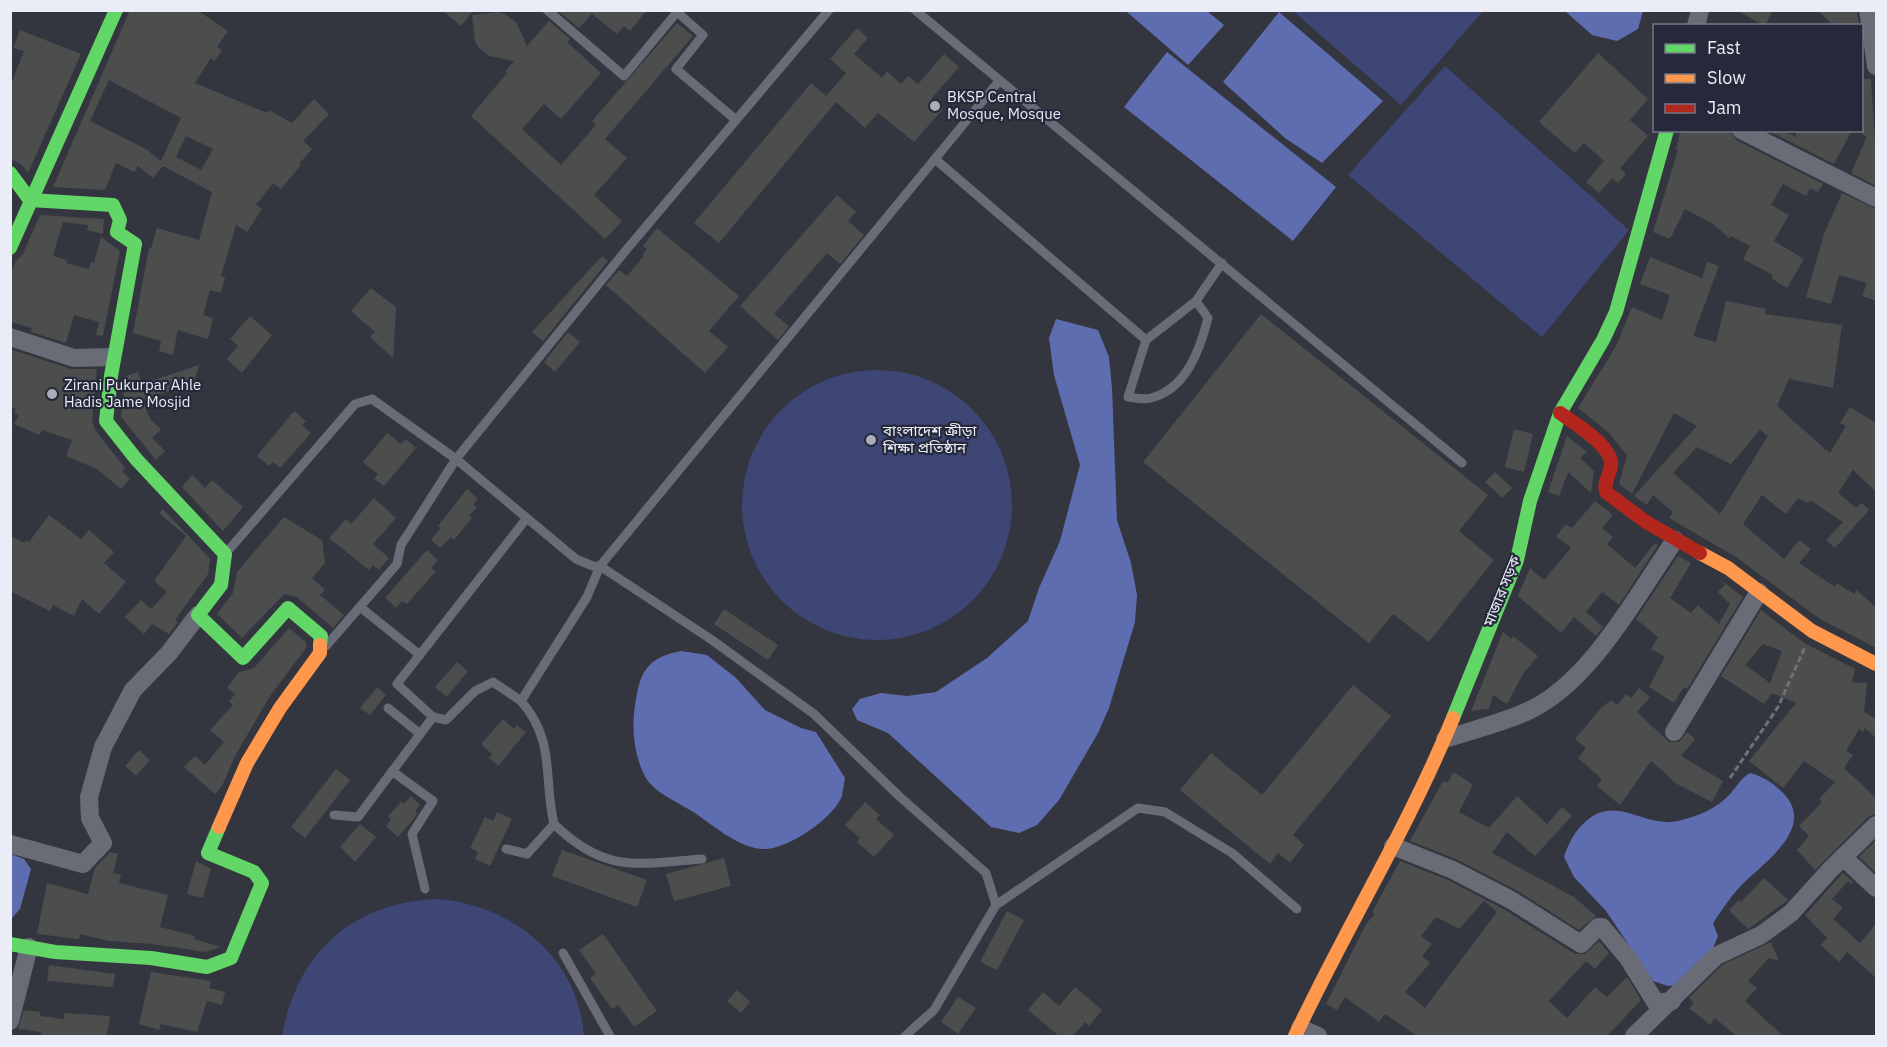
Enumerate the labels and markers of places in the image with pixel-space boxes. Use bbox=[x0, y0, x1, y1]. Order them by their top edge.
place label: BKSP Central Mosque, Mosque bbox=[947, 87, 1061, 123]
marker: BKSP Central Mosque, Mosque bbox=[928, 99, 942, 113]
place label: Zirani Pukurpar Ahle Hadis Jame Mosjid bbox=[64, 375, 201, 411]
marker: Zirani Pukurpar Ahle Hadis Jame Mosjid bbox=[45, 387, 59, 401]
place label: বাংলাদেশ ক্রীড়া শিক্ষা প্রতিষ্ঠান bbox=[882, 421, 978, 457]
marker: বাংলাদেশ ক্রীড়া শিক্ষা প্রতিষ্ঠান bbox=[864, 433, 878, 447]

